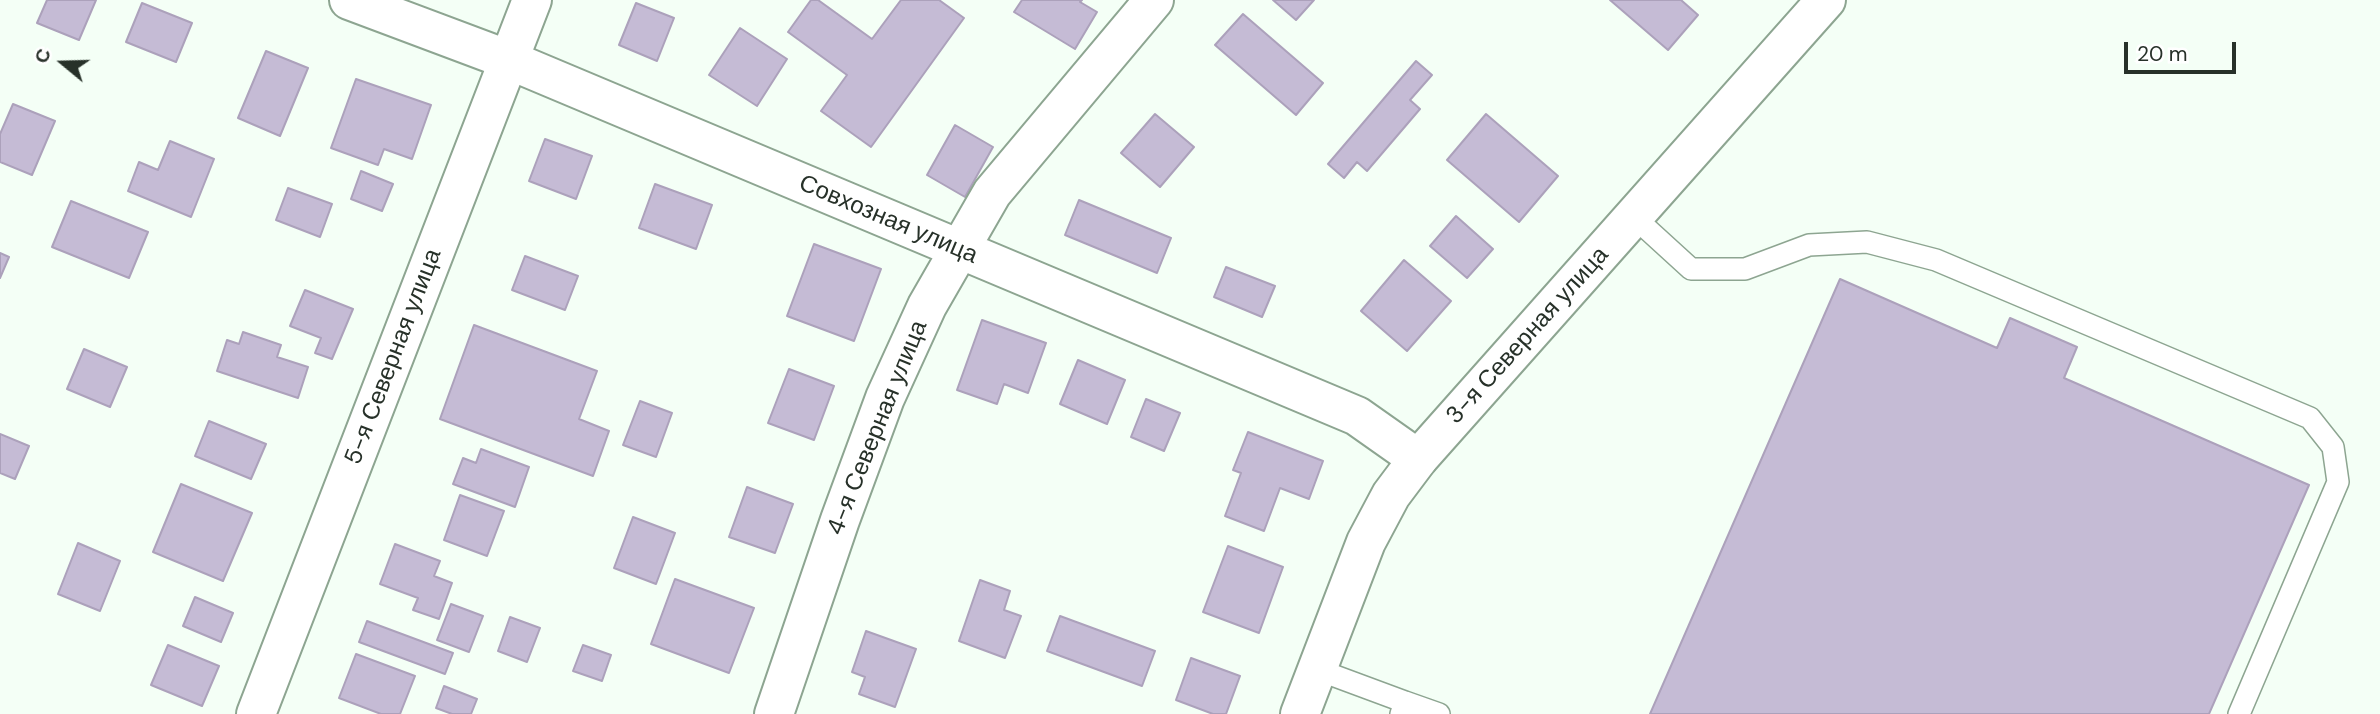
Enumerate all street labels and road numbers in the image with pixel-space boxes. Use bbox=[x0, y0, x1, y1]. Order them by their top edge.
street label: Совхозная улица bbox=[794, 169, 982, 271]
street label: 3-я Северная улица bbox=[1441, 242, 1615, 430]
street label: 5-я Северная улица bbox=[340, 245, 448, 469]
street label: 4-я Северная улица bbox=[822, 317, 934, 539]

